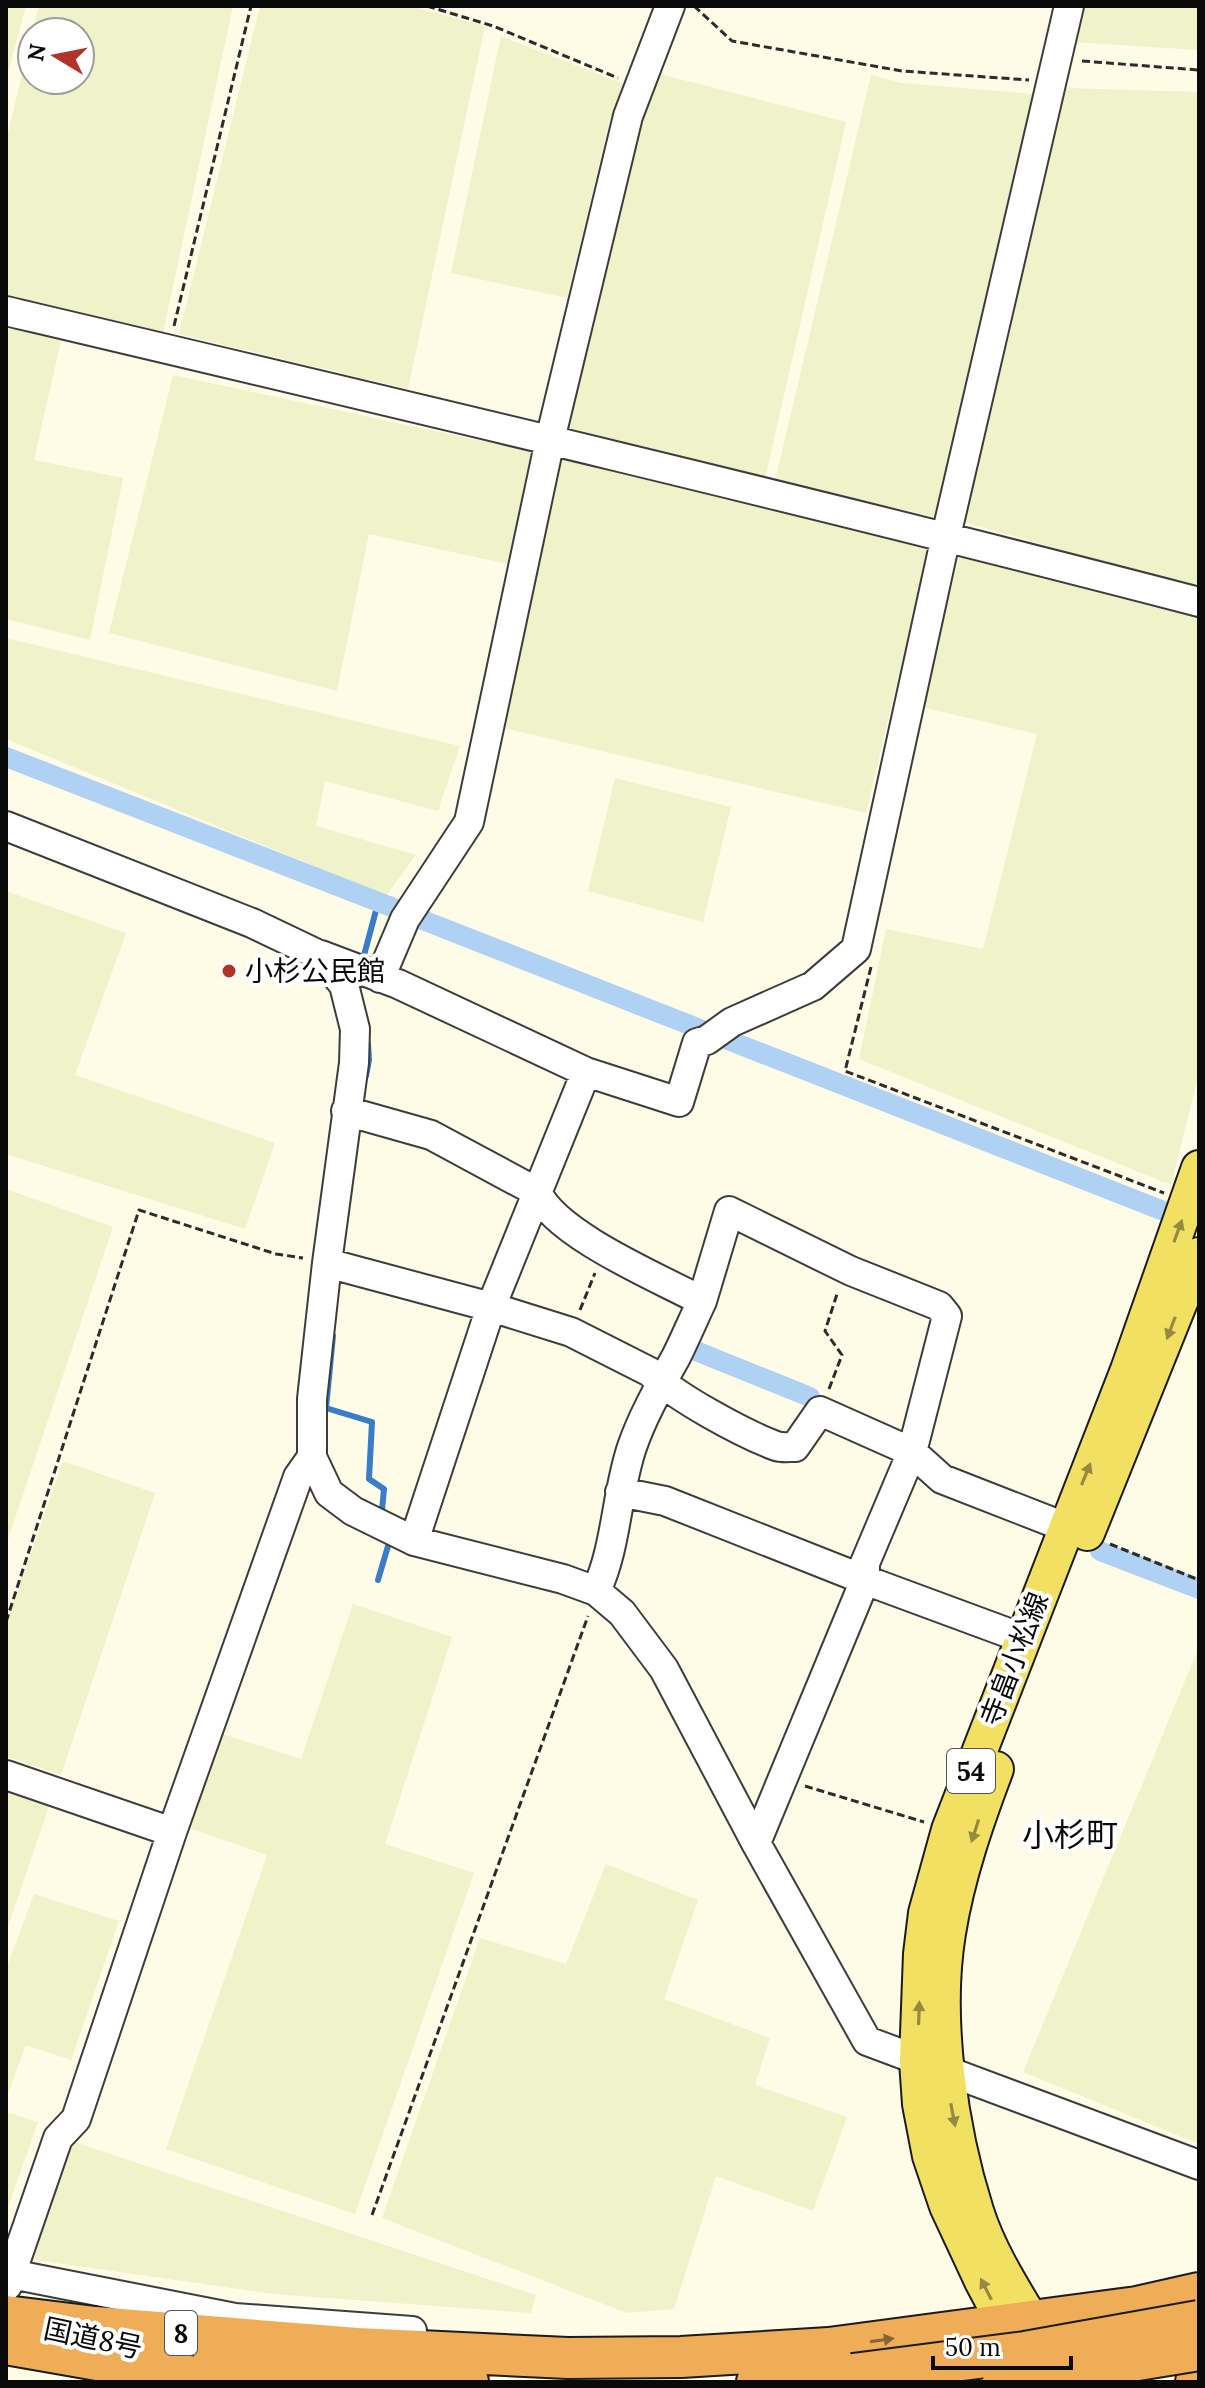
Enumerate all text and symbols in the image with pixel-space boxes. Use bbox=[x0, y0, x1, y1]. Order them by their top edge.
north arrow bbox=[16, 16, 96, 96]
text: N bbox=[21, 42, 52, 63]
place label: 小杉公民館 bbox=[245, 953, 385, 989]
marker: 小杉公民館 bbox=[220, 962, 238, 980]
one-way arrow bbox=[1172, 1219, 1185, 1243]
one-way arrow bbox=[1164, 1316, 1177, 1340]
one-way arrow bbox=[1080, 1462, 1093, 1486]
street label: 寺畠小松線 bbox=[972, 1587, 1056, 1731]
road number: 54 bbox=[947, 1749, 995, 1793]
district label: 小杉町 bbox=[1022, 1814, 1118, 1855]
one-way arrow bbox=[968, 1819, 980, 1843]
one-way arrow bbox=[912, 2000, 925, 2025]
one-way arrow bbox=[947, 2102, 960, 2127]
one-way arrow bbox=[979, 2277, 993, 2300]
street label: 国道8号 bbox=[40, 2310, 146, 2366]
road number: 8 bbox=[165, 2311, 197, 2355]
scale bar bbox=[933, 2320, 1071, 2370]
text: 50 m bbox=[945, 2332, 1001, 2363]
one-way arrow bbox=[870, 2333, 895, 2346]

